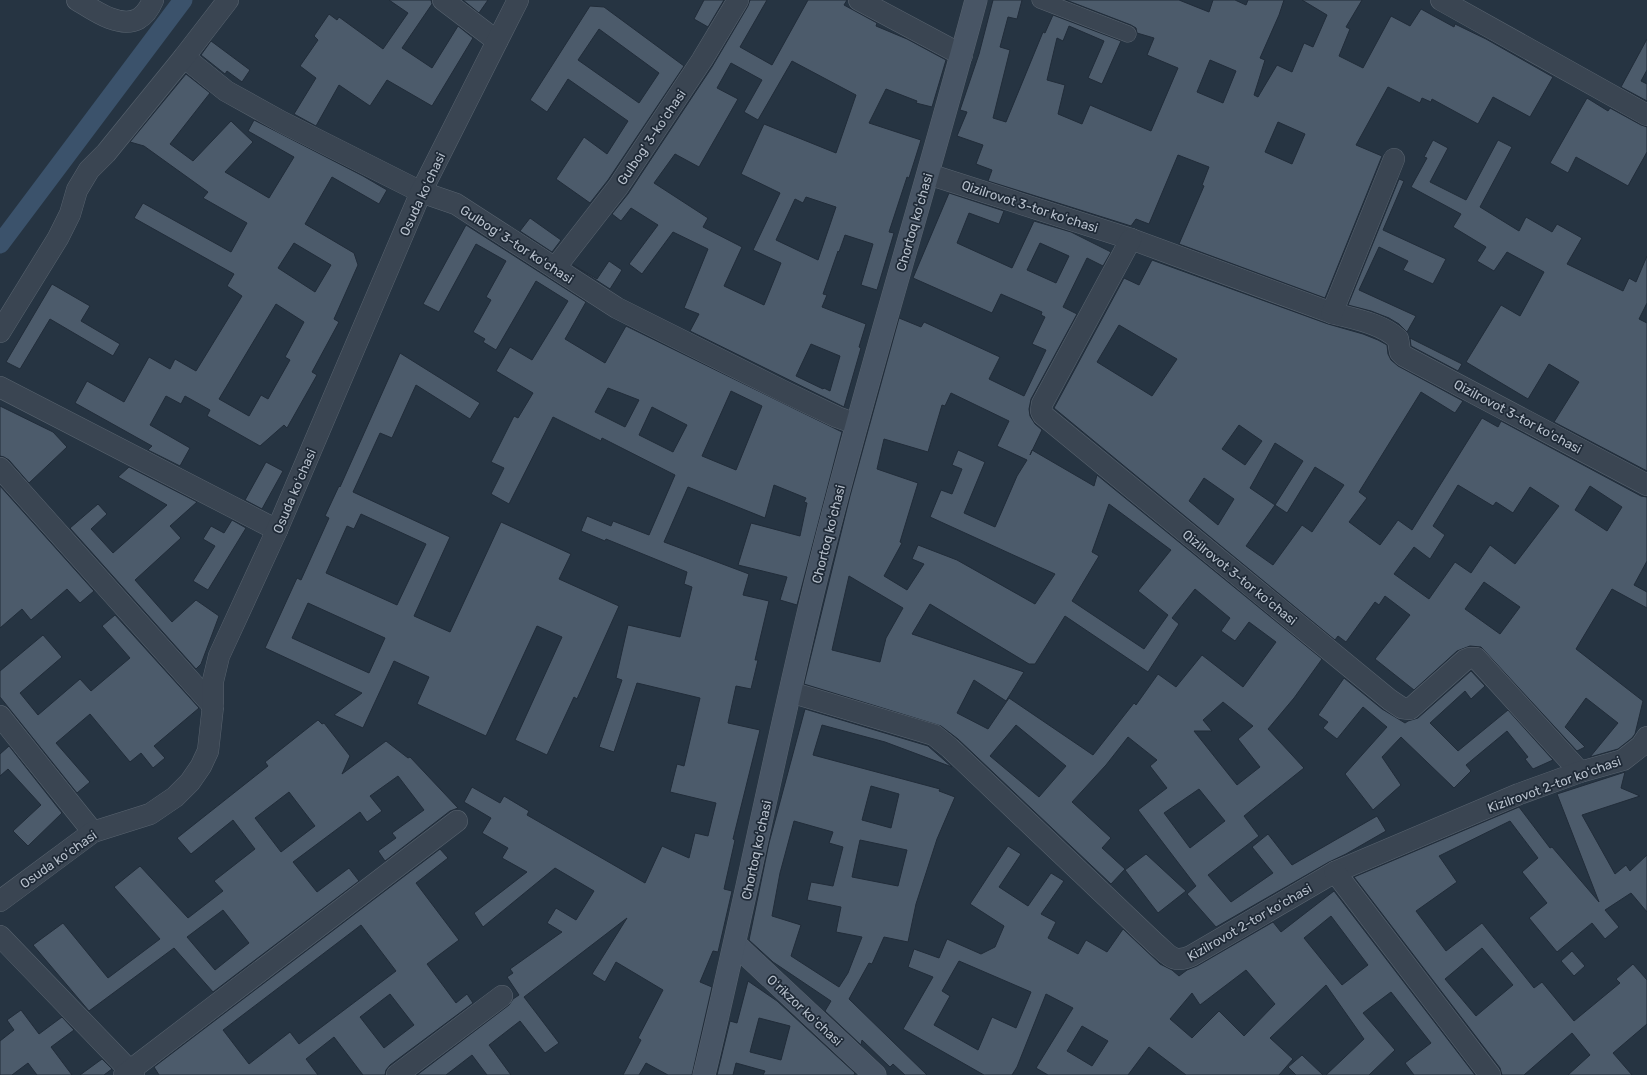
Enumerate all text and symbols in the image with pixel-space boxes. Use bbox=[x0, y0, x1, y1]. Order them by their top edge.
street label: Gulbog' 3-koʻchasi bbox=[614, 87, 690, 188]
street label: Osuda koʻchasi bbox=[397, 150, 448, 238]
street label: Chortoq koʻchasi bbox=[893, 171, 936, 273]
street label: Qizilrovot 3-tor koʻchasi bbox=[960, 177, 1100, 236]
street label: Gulbog' 3-tor koʻchasi bbox=[457, 202, 576, 287]
street label: Qizilrovot 3-tor koʻchasi bbox=[1451, 376, 1584, 457]
street label: Osuda koʻchasi bbox=[270, 447, 319, 536]
street label: Chortoq koʻchasi bbox=[809, 483, 848, 585]
street label: Qizilrovot 3-tor koʻchasi bbox=[1180, 527, 1300, 628]
street label: Kizilrovot 2-tor koʻchasi bbox=[1485, 753, 1623, 816]
street label: Chortoq koʻchasi bbox=[739, 799, 774, 901]
street label: Osuda koʻchasi bbox=[17, 827, 100, 891]
street label: Kizilrovot 2-tor koʻchasi bbox=[1184, 881, 1314, 964]
street label: Oʻrikzor koʻchasi bbox=[764, 972, 845, 1049]

